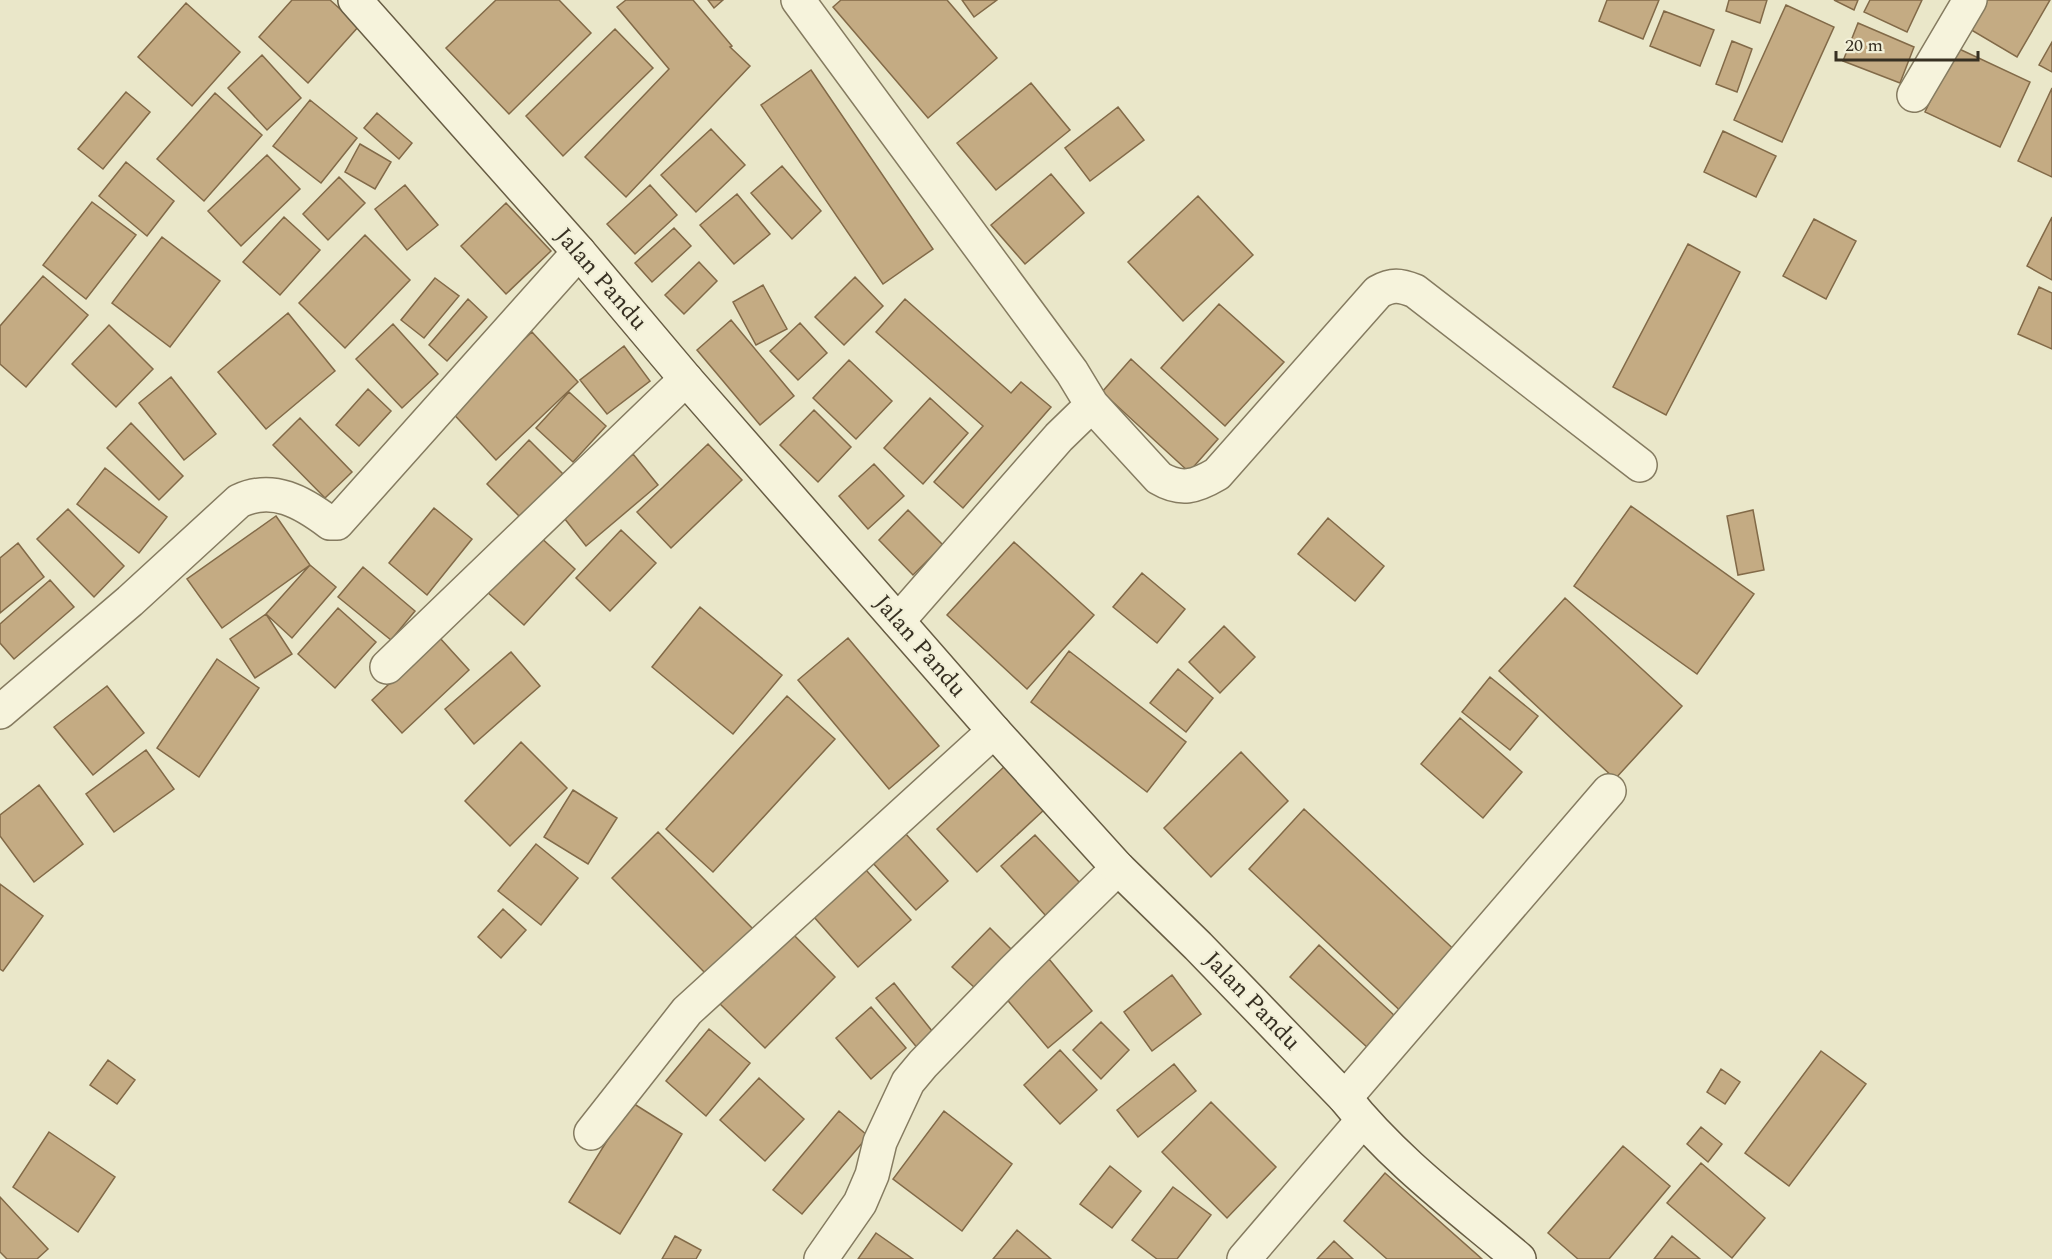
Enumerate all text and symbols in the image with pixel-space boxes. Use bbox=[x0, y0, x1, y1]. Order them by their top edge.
scale bar bbox=[1836, 24, 1978, 62]
text: 20 m bbox=[1845, 32, 1883, 59]
street label: Jalan Pandu bbox=[546, 219, 656, 339]
street label: Jalan Pandu bbox=[865, 586, 975, 706]
street label: Jalan Pandu bbox=[1195, 943, 1309, 1059]

